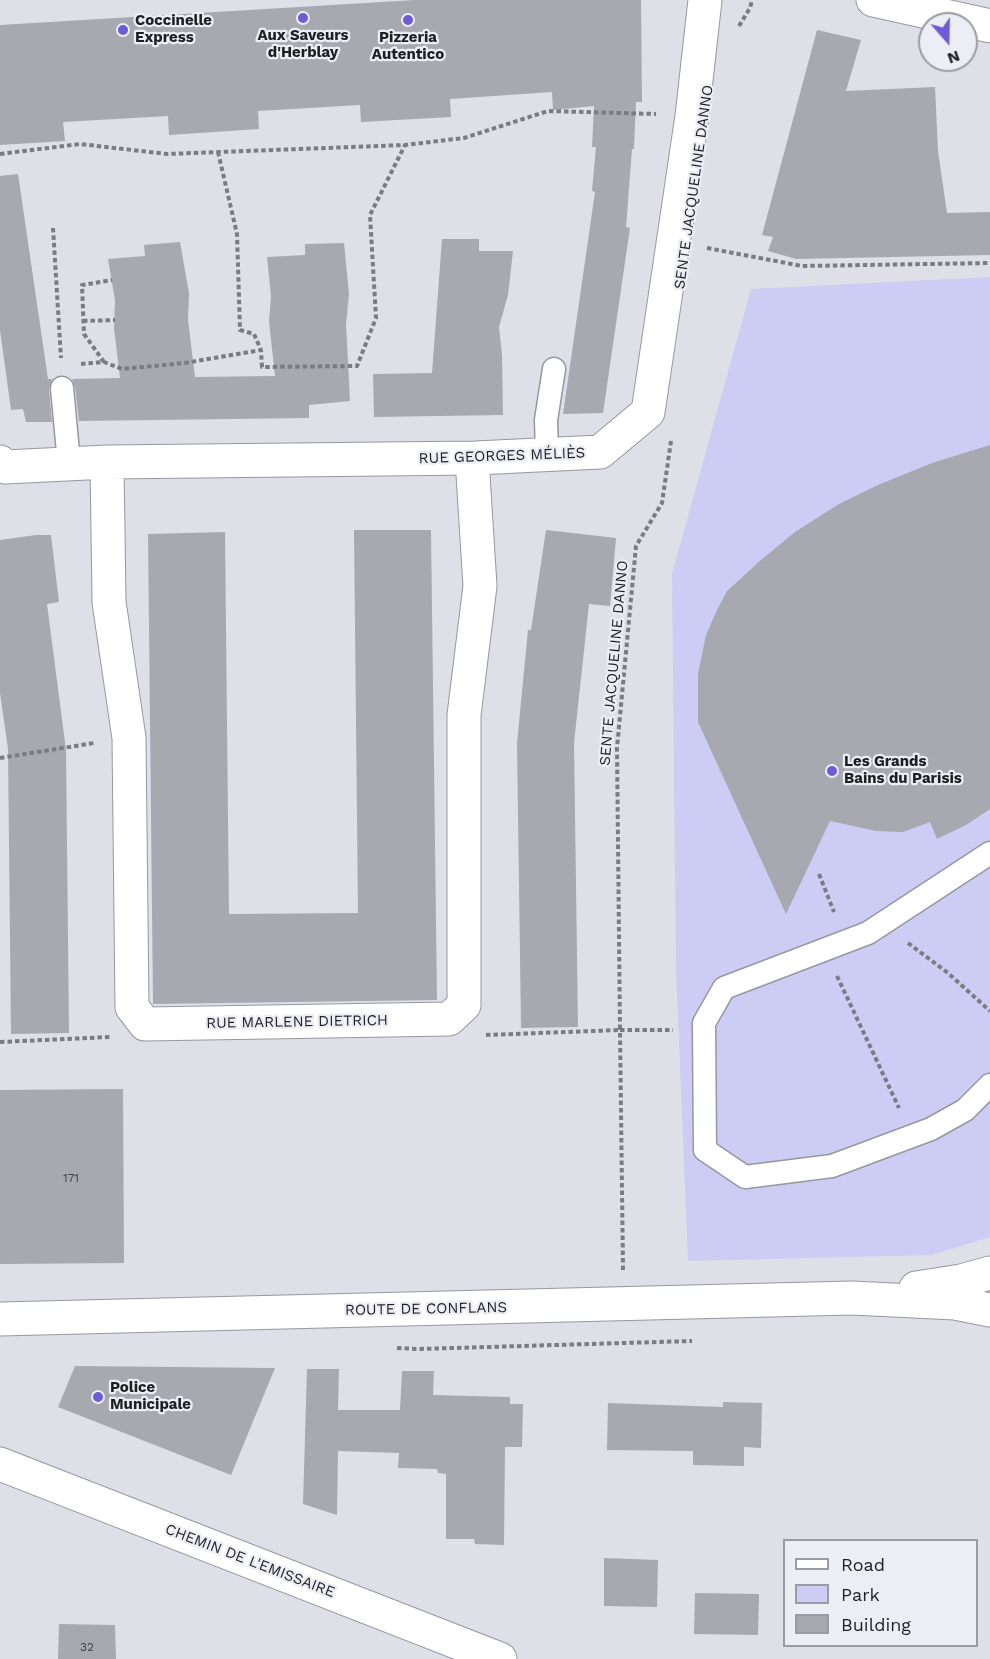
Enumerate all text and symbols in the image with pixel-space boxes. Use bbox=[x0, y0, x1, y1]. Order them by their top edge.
marker: Aux Saveurs d'Herblay bbox=[296, 11, 310, 25]
place label: Coccinelle Express bbox=[135, 12, 212, 47]
north arrow bbox=[918, 12, 978, 72]
marker: Pizzeria Autentico bbox=[401, 13, 415, 27]
marker: Coccinelle Express bbox=[116, 23, 130, 37]
place label: Aux Saveurs d'Herblay bbox=[257, 27, 349, 62]
place label: Pizzeria Autentico bbox=[372, 29, 444, 64]
text: N bbox=[945, 47, 962, 68]
street label: SENTE JACQUELINE DANNO bbox=[671, 84, 717, 290]
street label: RUE GEORGES MÉLIÈS bbox=[418, 444, 586, 468]
street label: SENTE JACQUELINE DANNO bbox=[596, 560, 632, 766]
place label: Les Grands Bains du Parisis bbox=[844, 753, 962, 788]
marker: Les Grands Bains du Parisis bbox=[825, 764, 839, 778]
street label: RUE MARLENE DIETRICH bbox=[206, 1011, 388, 1033]
house number: 171 bbox=[63, 1171, 79, 1185]
street label: ROUTE DE CONFLANS bbox=[345, 1299, 507, 1319]
place label: Police Municipale bbox=[110, 1379, 191, 1414]
marker: Police Municipale bbox=[91, 1390, 105, 1404]
street label: CHEMIN DE L'EMISSAIRE bbox=[163, 1520, 337, 1602]
legend bbox=[783, 1539, 978, 1647]
text: Road bbox=[841, 1554, 885, 1575]
text: Park bbox=[841, 1584, 880, 1605]
text: Building bbox=[841, 1614, 911, 1635]
house number: 32 bbox=[80, 1640, 94, 1654]

